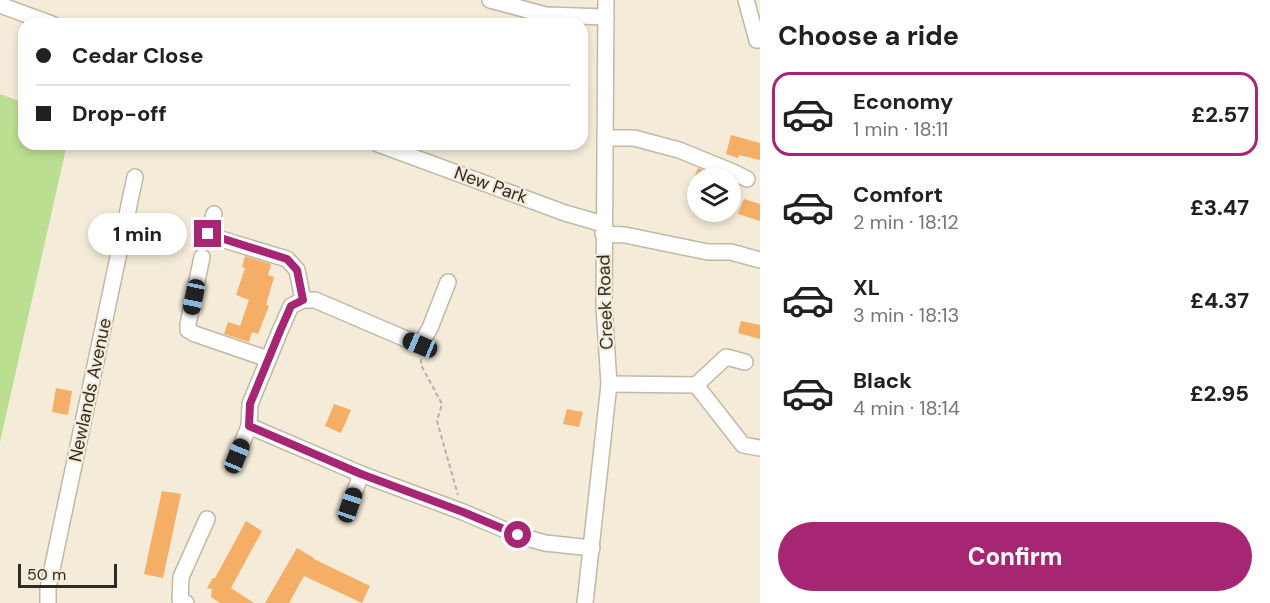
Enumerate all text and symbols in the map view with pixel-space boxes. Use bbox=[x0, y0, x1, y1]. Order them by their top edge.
text: Choose a ride bbox=[778, 18, 959, 53]
text: Cedar Close bbox=[72, 41, 203, 70]
icon: car bbox=[781, 87, 835, 141]
text: Economy bbox=[853, 87, 953, 116]
text: Drop-off bbox=[72, 99, 167, 128]
text: £2.57 bbox=[1191, 100, 1249, 129]
text: 1 min · 18:11 bbox=[853, 116, 948, 142]
street label: New Park bbox=[451, 161, 531, 209]
map controls bbox=[687, 168, 741, 222]
button: layers bbox=[687, 168, 741, 222]
icon: car bbox=[781, 180, 835, 234]
text: Comfort bbox=[853, 180, 943, 209]
text: £3.47 bbox=[1190, 193, 1249, 222]
text: 2 min · 18:12 bbox=[853, 209, 959, 235]
callout: 1 min bbox=[88, 213, 187, 255]
route end bbox=[194, 220, 221, 247]
text: 1 min bbox=[113, 221, 162, 247]
street label: Creek Road bbox=[591, 254, 619, 350]
icon: car bbox=[781, 273, 835, 327]
text: XL bbox=[853, 273, 880, 302]
car bbox=[181, 278, 207, 316]
text: £4.37 bbox=[1190, 286, 1249, 315]
text: 3 min · 18:13 bbox=[853, 302, 959, 328]
street label: Newlands Avenue bbox=[63, 316, 117, 464]
car bbox=[400, 330, 440, 360]
icon: car bbox=[781, 366, 835, 420]
text: Black bbox=[853, 366, 912, 395]
text: £2.95 bbox=[1190, 379, 1249, 408]
text: 4 min · 18:14 bbox=[853, 395, 960, 421]
car bbox=[222, 436, 252, 476]
car bbox=[336, 485, 364, 525]
route start bbox=[504, 521, 531, 548]
button: Confirm bbox=[778, 522, 1252, 591]
scale bar bbox=[18, 561, 117, 588]
text: 50 m bbox=[27, 564, 66, 585]

